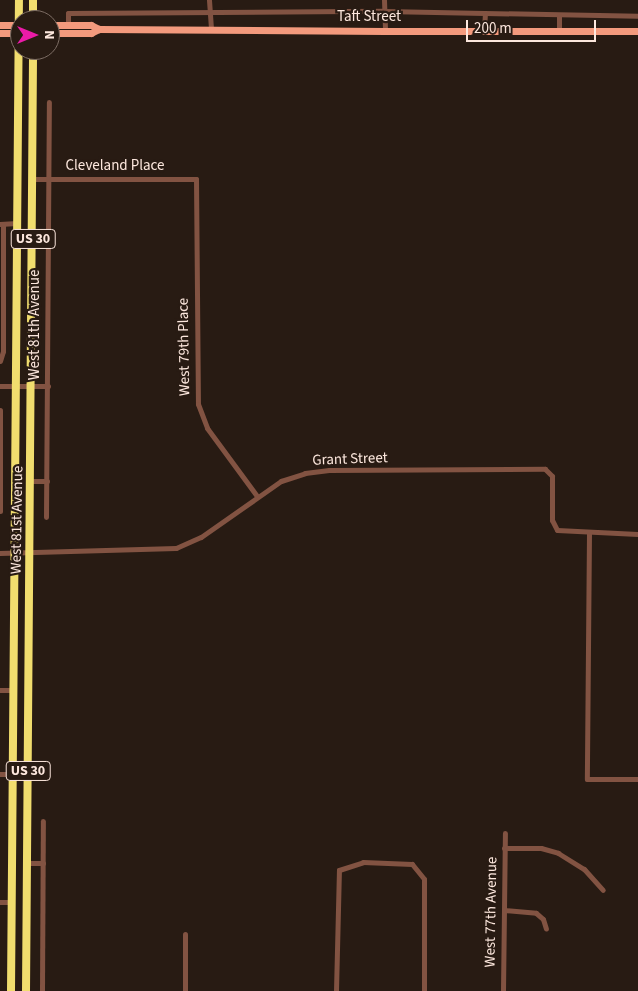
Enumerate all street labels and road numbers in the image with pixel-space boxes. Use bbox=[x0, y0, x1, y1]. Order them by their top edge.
street label: Taft Street bbox=[337, 8, 401, 26]
street label: Cleveland Place bbox=[65, 157, 165, 175]
road number: US 30 bbox=[10, 228, 56, 250]
street label: West 81th Avenue bbox=[26, 270, 44, 380]
street label: West 79th Place bbox=[174, 298, 194, 396]
street label: Grant Street bbox=[312, 449, 388, 469]
street label: West 81st Avenue bbox=[7, 466, 27, 574]
road number: US 30 bbox=[5, 759, 50, 782]
street label: West 77th Avenue bbox=[481, 857, 501, 967]

